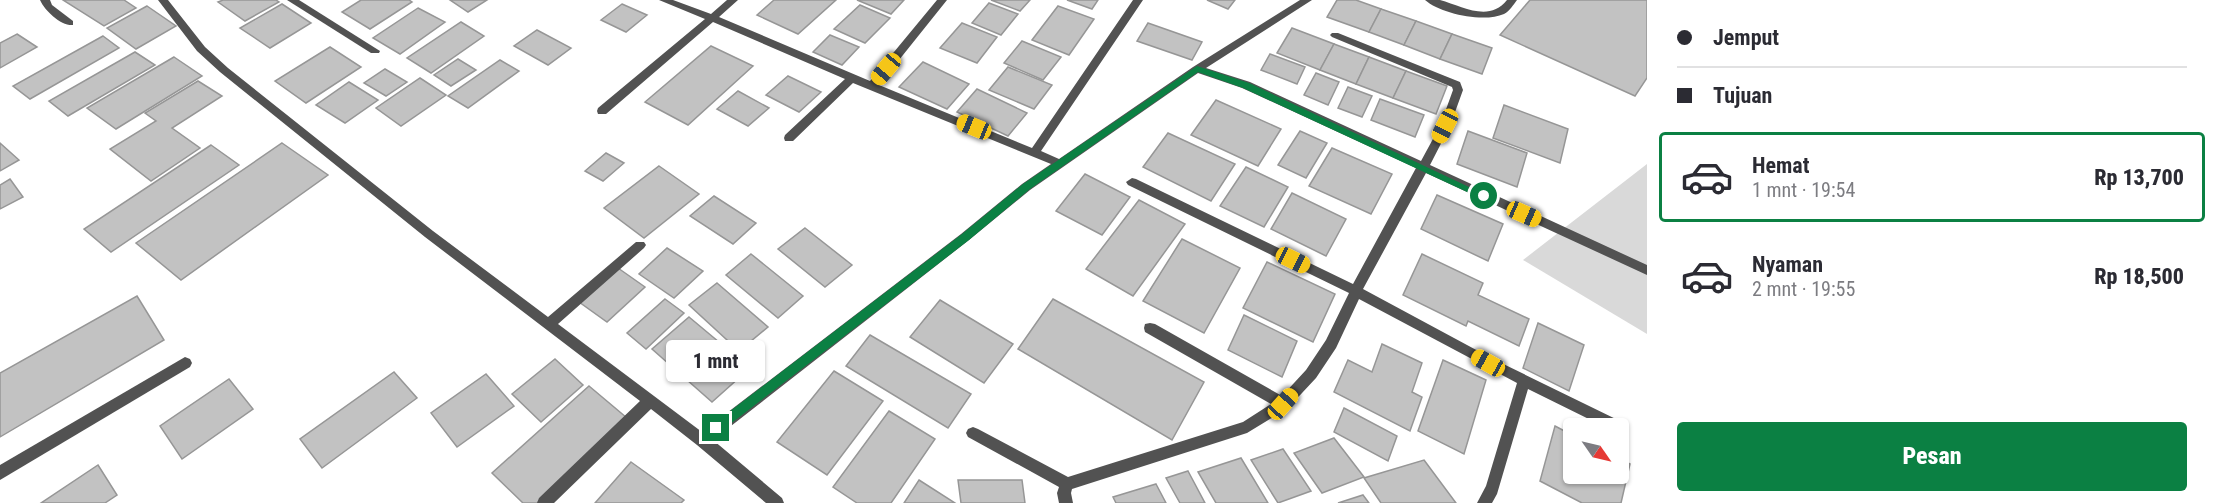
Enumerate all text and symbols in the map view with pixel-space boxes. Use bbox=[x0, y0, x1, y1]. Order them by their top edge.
text: Jemput bbox=[1713, 25, 1779, 50]
car bbox=[868, 49, 904, 89]
text: Tujuan bbox=[1713, 83, 1772, 108]
car bbox=[1429, 106, 1461, 146]
car bbox=[954, 112, 994, 142]
icon: car bbox=[1680, 150, 1734, 204]
text: Hemat bbox=[1752, 153, 1809, 178]
text: Rp 13,700 bbox=[2094, 165, 2184, 190]
text: 1 mnt · 19:54 bbox=[1752, 178, 1855, 202]
route start bbox=[1470, 182, 1497, 209]
car bbox=[1504, 198, 1544, 230]
car bbox=[1273, 244, 1313, 276]
icon: car bbox=[1680, 249, 1734, 303]
text: Nyaman bbox=[1752, 252, 1823, 277]
text: Rp 18,500 bbox=[2094, 264, 2184, 289]
text: 2 mnt · 19:55 bbox=[1752, 277, 1855, 301]
callout: 1 mnt bbox=[666, 341, 766, 383]
car bbox=[1468, 346, 1508, 380]
text: 1 mnt bbox=[693, 349, 738, 373]
car bbox=[1264, 385, 1302, 423]
route end bbox=[702, 414, 729, 441]
north arrow bbox=[1563, 418, 1629, 484]
map controls bbox=[1563, 418, 1629, 484]
button: Pesan bbox=[1677, 422, 2187, 491]

